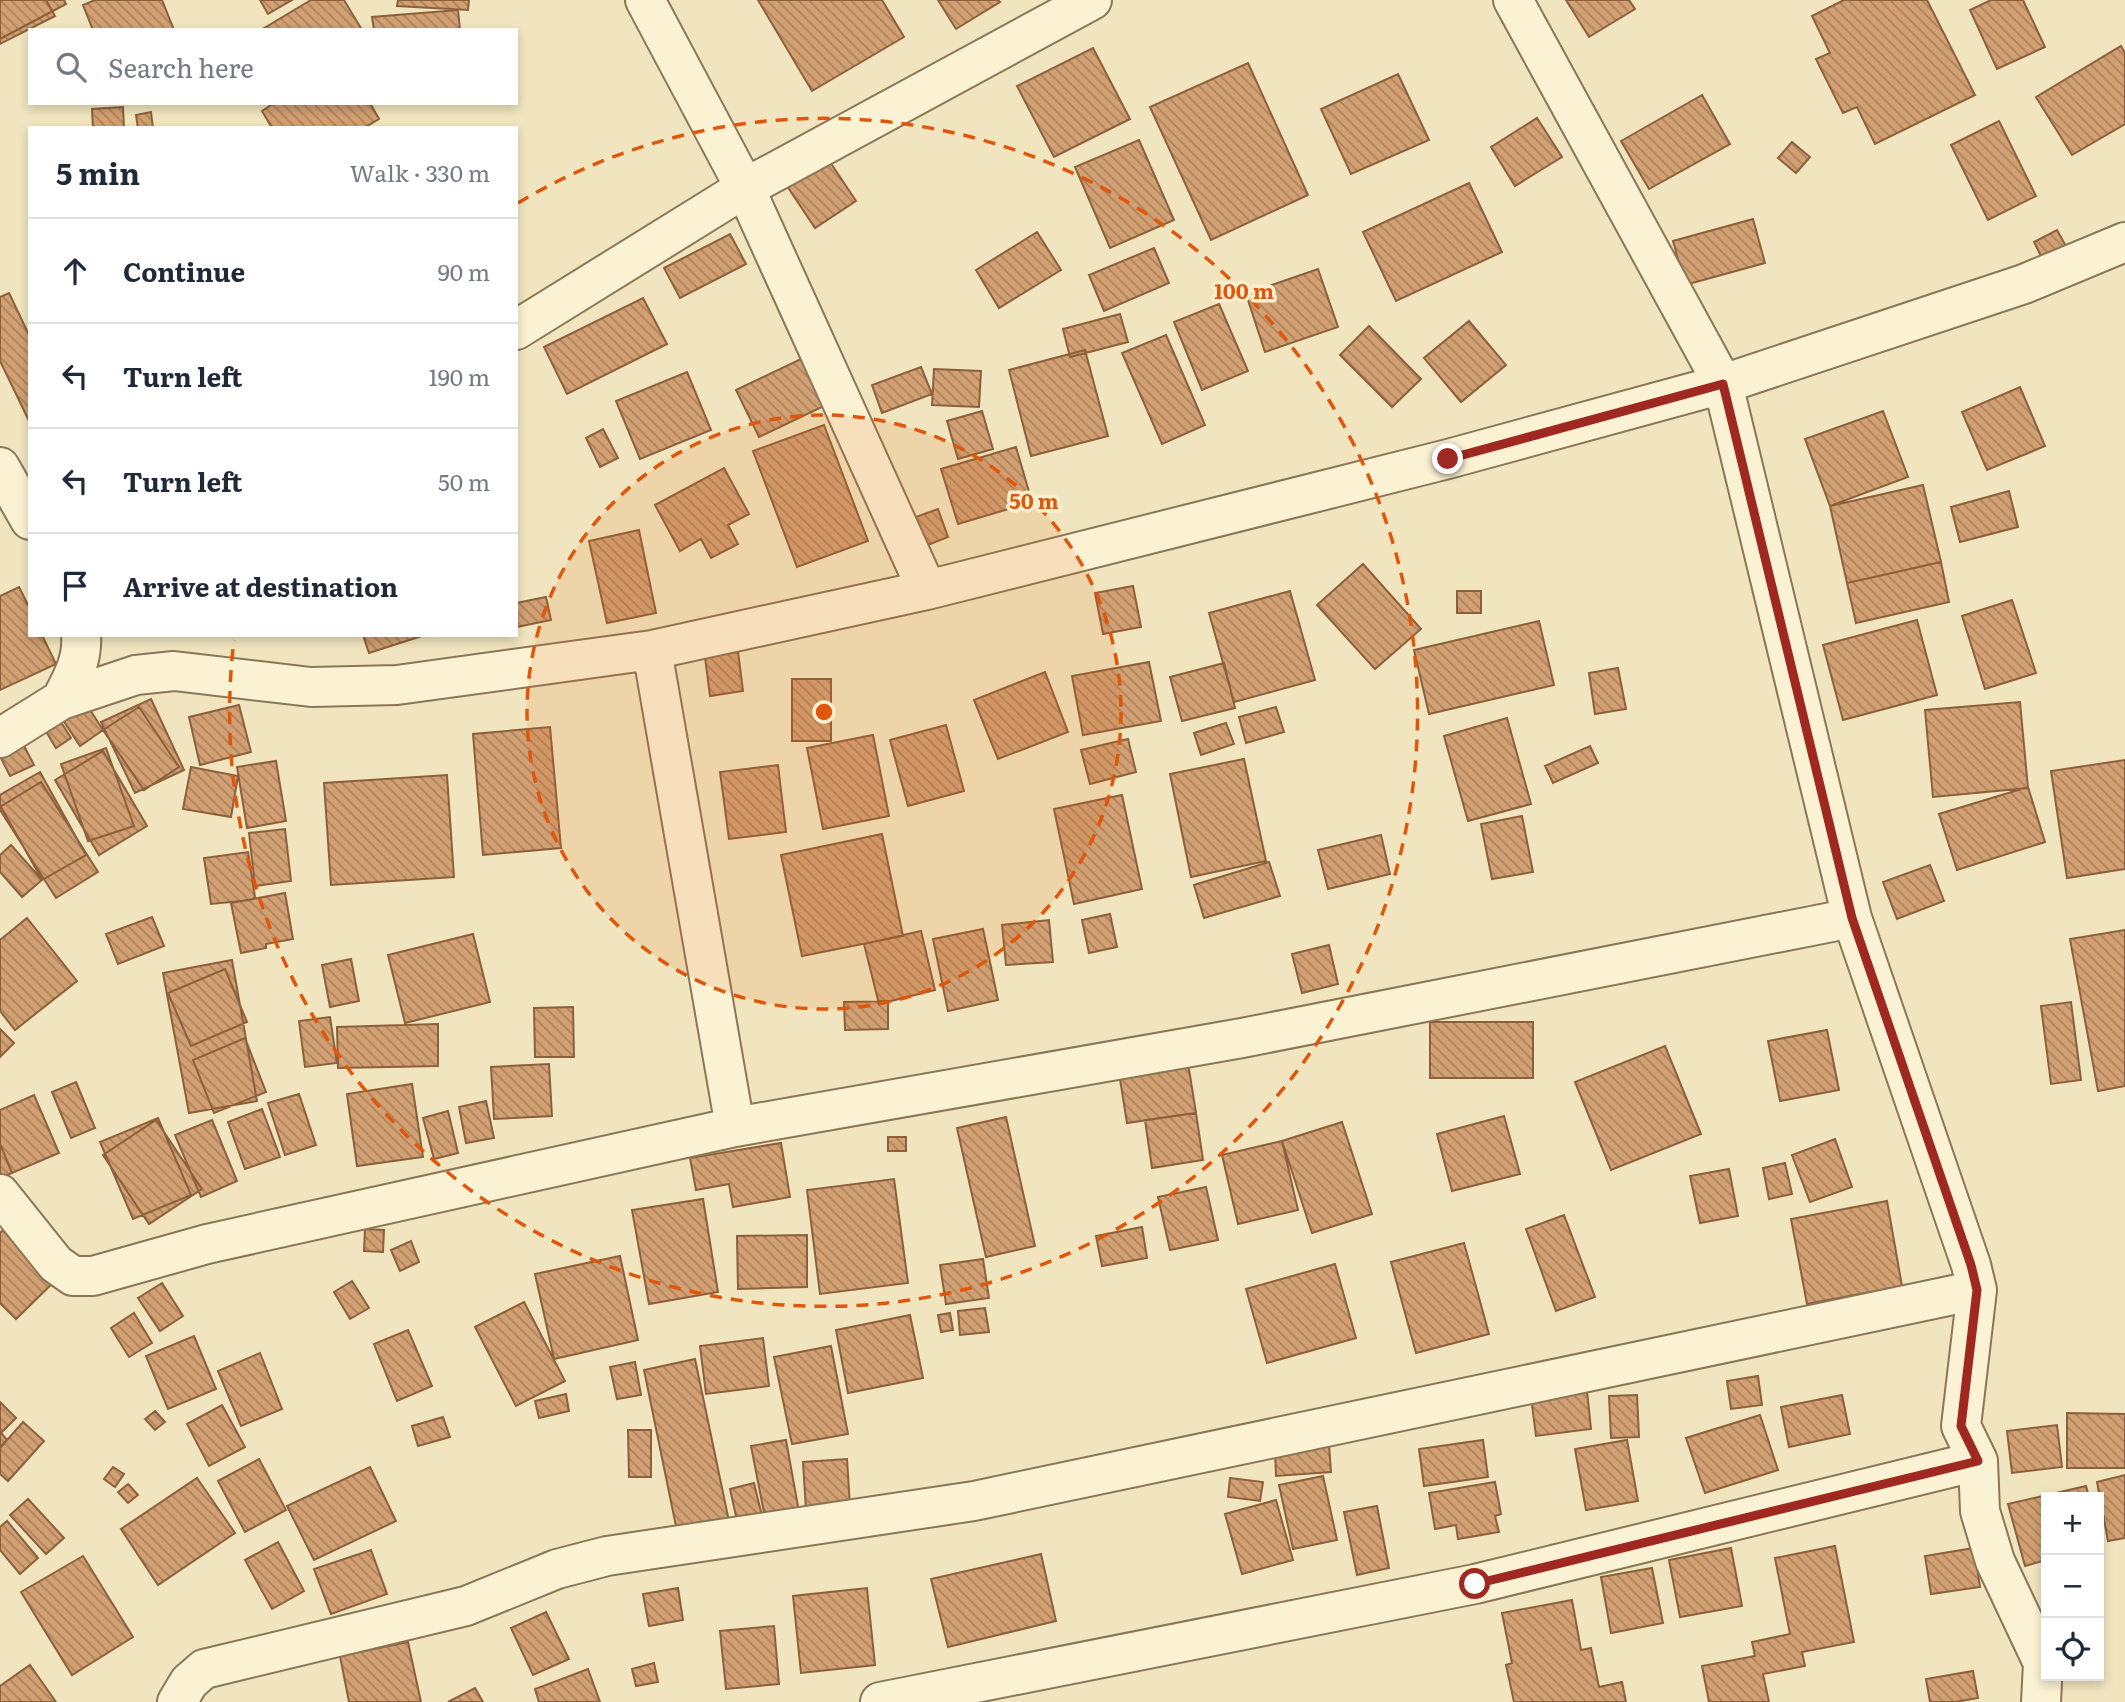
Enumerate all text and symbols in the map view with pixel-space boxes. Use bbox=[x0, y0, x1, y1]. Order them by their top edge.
search box bbox=[28, 28, 518, 105]
text: Search here bbox=[108, 47, 254, 86]
icon: search bbox=[52, 48, 90, 86]
text: 5 min bbox=[56, 150, 140, 194]
text: Walk · 330 m bbox=[350, 155, 490, 189]
text: Continue bbox=[123, 251, 245, 290]
icon: ahead bbox=[56, 252, 94, 290]
text: 90 m bbox=[438, 254, 490, 288]
text: 100 m bbox=[1214, 274, 1274, 305]
text: Turn left bbox=[123, 356, 242, 395]
icon: left bbox=[56, 357, 94, 395]
text: 190 m bbox=[428, 359, 490, 393]
route end bbox=[1432, 443, 1463, 474]
text: Turn left bbox=[123, 461, 242, 500]
icon: left bbox=[56, 462, 94, 500]
text: 50 m bbox=[438, 464, 490, 498]
text: 50 m bbox=[1009, 484, 1059, 515]
text: Arrive at destination bbox=[123, 566, 398, 605]
icon: arrive bbox=[56, 567, 94, 605]
centre of rings bbox=[812, 700, 836, 724]
map controls bbox=[2041, 1492, 2104, 1681]
button: + bbox=[2041, 1492, 2104, 1555]
button: − bbox=[2041, 1555, 2104, 1618]
route start bbox=[1459, 1568, 1490, 1599]
button: locate bbox=[2041, 1618, 2104, 1681]

